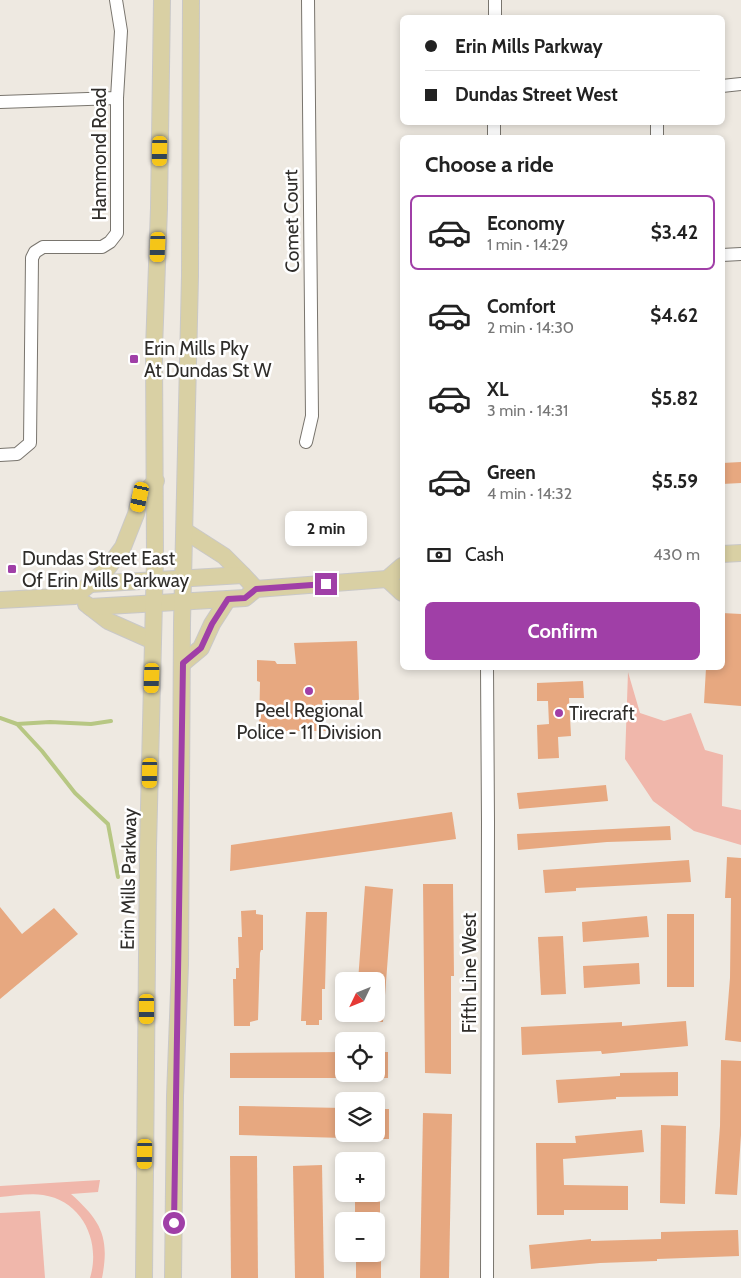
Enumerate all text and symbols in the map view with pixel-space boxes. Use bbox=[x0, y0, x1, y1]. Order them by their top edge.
text: Erin Mills Parkway bbox=[455, 35, 603, 58]
text: Dundas Street West bbox=[455, 83, 618, 106]
street label: Hammond Road bbox=[88, 88, 111, 220]
car bbox=[152, 136, 167, 166]
text: Choose a ride bbox=[425, 151, 554, 178]
street label: Comet Court bbox=[279, 169, 304, 273]
icon: car bbox=[427, 210, 472, 255]
text: Economy bbox=[487, 212, 565, 235]
text: $3.42 bbox=[651, 221, 698, 244]
car bbox=[149, 232, 166, 262]
text: 1 min · 14:29 bbox=[487, 235, 568, 254]
icon: car bbox=[427, 293, 472, 338]
text: Comfort bbox=[487, 295, 556, 318]
text: $4.62 bbox=[650, 304, 698, 327]
text: 2 min · 14:30 bbox=[487, 318, 574, 337]
place label: Erin Mills Pky At Dundas St W bbox=[144, 337, 271, 382]
marker: Erin Mills Pky At Dundas St W bbox=[128, 353, 140, 365]
icon: car bbox=[427, 376, 472, 421]
text: XL bbox=[487, 378, 508, 401]
text: $5.82 bbox=[651, 387, 698, 410]
text: 3 min · 14:31 bbox=[487, 401, 568, 420]
icon: car bbox=[427, 459, 472, 504]
text: Green bbox=[487, 461, 536, 484]
text: $5.59 bbox=[652, 470, 698, 493]
car bbox=[129, 481, 150, 513]
text: 4 min · 14:32 bbox=[487, 484, 572, 503]
callout: 2 min bbox=[285, 512, 367, 546]
text: 2 min bbox=[307, 519, 345, 538]
icon: cash bbox=[425, 541, 453, 569]
text: Cash bbox=[465, 543, 504, 566]
text: 430 m bbox=[653, 545, 700, 564]
place label: Dundas Street East Of Erin Mills Parkway bbox=[22, 547, 189, 592]
marker: Dundas Street East Of Erin Mills Parkway bbox=[6, 563, 18, 575]
route end bbox=[315, 573, 337, 595]
button: Confirm bbox=[425, 602, 700, 660]
car bbox=[143, 663, 160, 693]
marker: Peel Regional Police - 11 Division bbox=[303, 685, 315, 697]
place label: Peel Regional Police - 11 Division bbox=[236, 699, 382, 744]
place label: Tirecraft bbox=[569, 702, 635, 725]
marker: Tirecraft bbox=[553, 707, 565, 719]
car bbox=[142, 758, 157, 788]
street label: Erin Mills Parkway bbox=[116, 807, 141, 950]
street label: Fifth Line West bbox=[458, 912, 481, 1033]
north arrow bbox=[335, 972, 385, 1022]
map controls bbox=[335, 972, 385, 1262]
car bbox=[139, 994, 154, 1024]
button: locate bbox=[335, 1032, 385, 1082]
button: layers bbox=[335, 1092, 385, 1142]
car bbox=[137, 1139, 152, 1169]
button: + bbox=[335, 1152, 385, 1202]
route start bbox=[163, 1212, 185, 1234]
button: − bbox=[335, 1212, 385, 1262]

